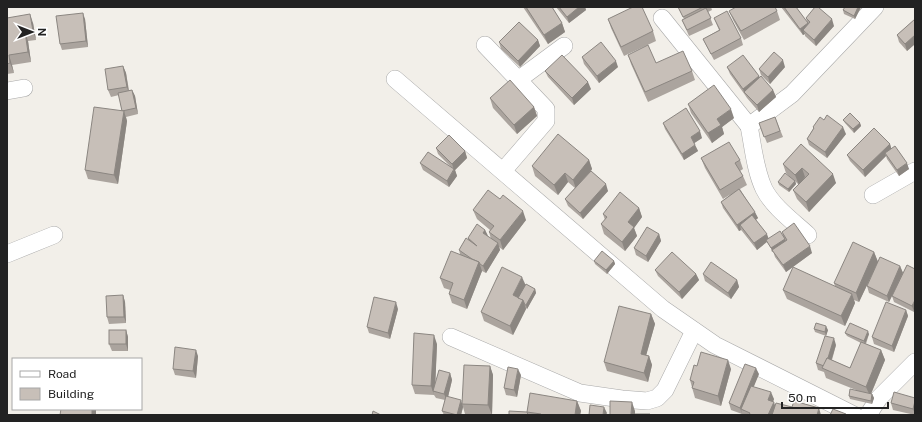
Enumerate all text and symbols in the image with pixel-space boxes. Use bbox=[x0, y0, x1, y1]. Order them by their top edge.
north arrow bbox=[12, 12, 52, 52]
text: N bbox=[36, 28, 48, 36]
legend bbox=[12, 358, 142, 410]
text: Road bbox=[48, 367, 76, 381]
scale bar bbox=[782, 384, 888, 410]
text: Building bbox=[48, 387, 94, 401]
text: 50 m bbox=[788, 391, 816, 405]

